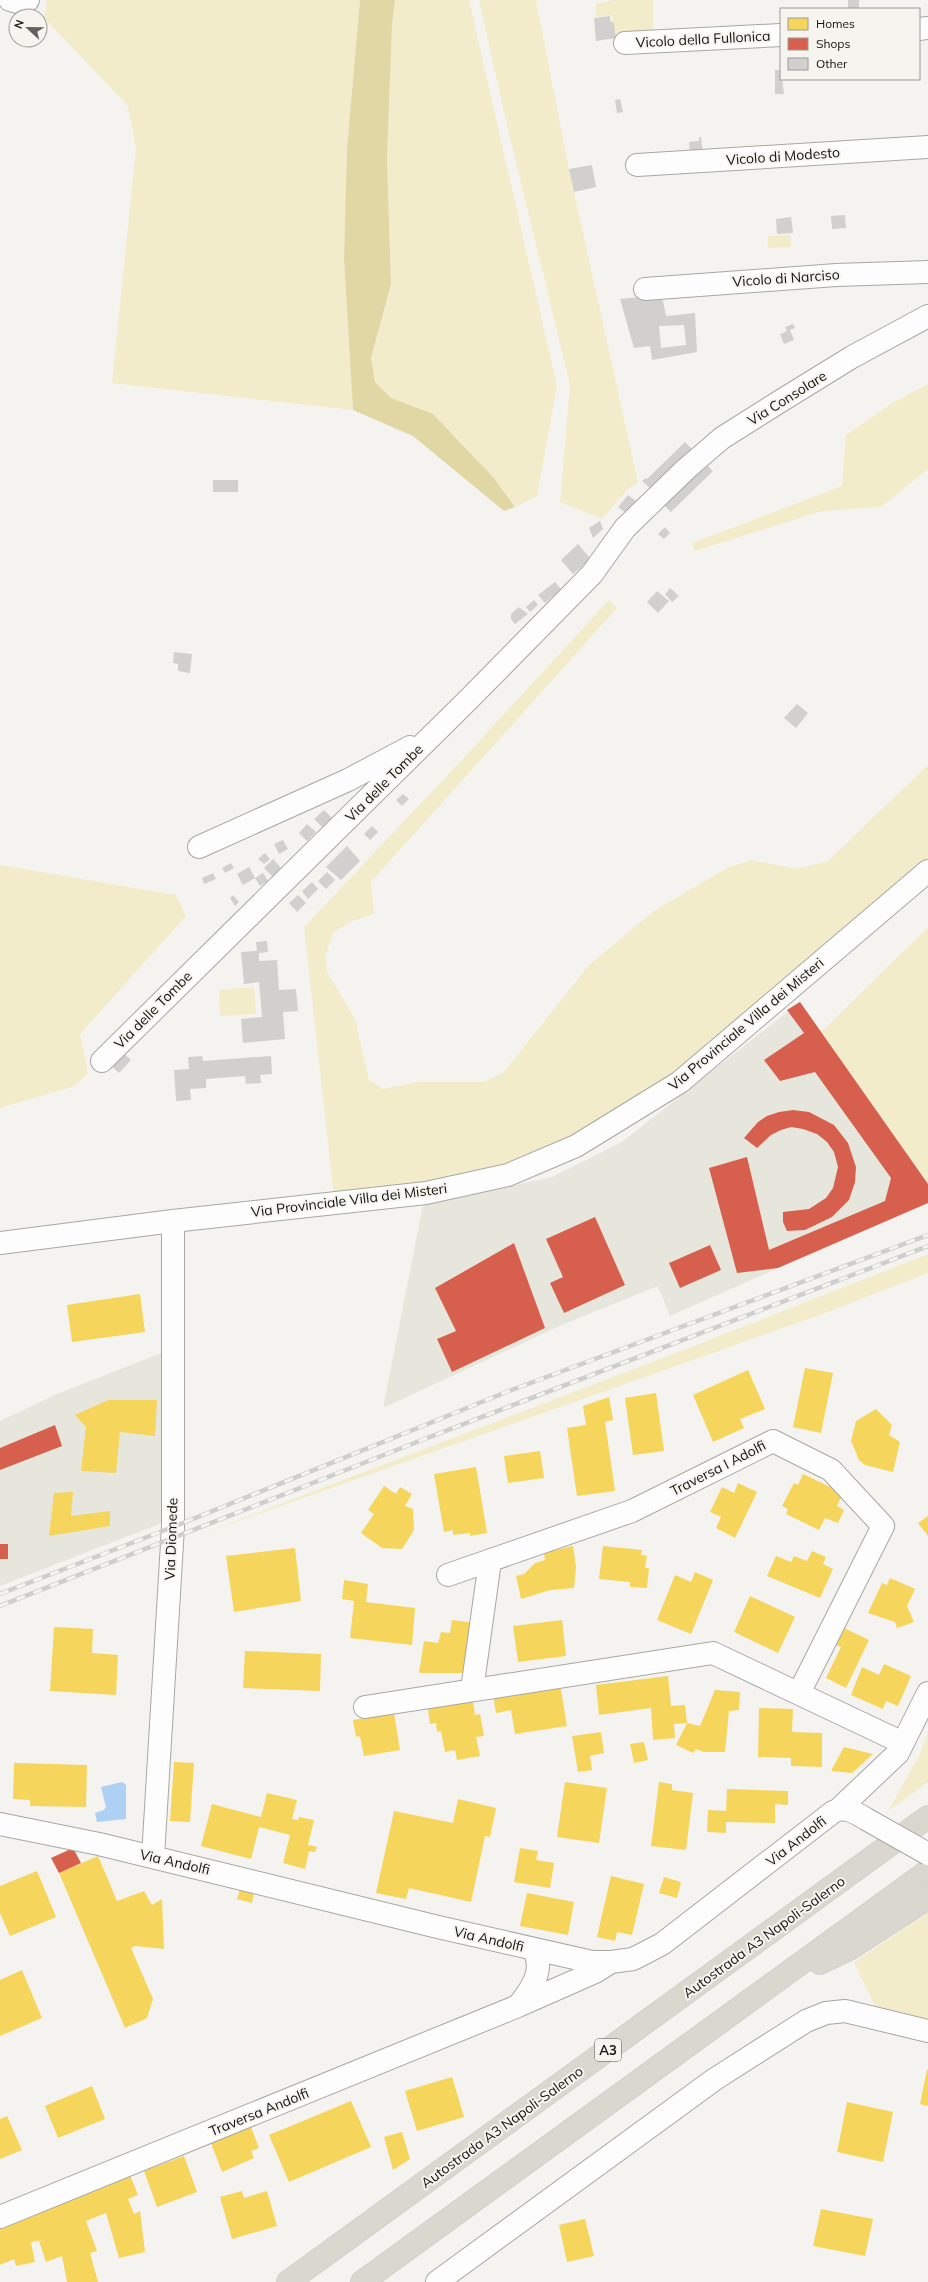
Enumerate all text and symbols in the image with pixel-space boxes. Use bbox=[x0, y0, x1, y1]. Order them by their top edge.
north arrow bbox=[8, 8, 48, 48]
legend bbox=[780, 8, 920, 80]
text: Homes bbox=[816, 16, 855, 31]
text: N bbox=[11, 18, 27, 31]
street label: Vicolo della Fullonica bbox=[635, 26, 771, 52]
text: Shops bbox=[816, 36, 851, 51]
text: Other bbox=[816, 56, 848, 71]
street label: Vicolo di Modesto bbox=[726, 143, 840, 169]
street label: Vicolo di Narciso bbox=[732, 265, 840, 291]
street label: Via Consolare bbox=[744, 367, 830, 429]
street label: Via delle Tombe bbox=[341, 740, 427, 826]
street label: Via Provinciale Villa dei Misteri bbox=[665, 954, 827, 1094]
street label: Via delle Tombe bbox=[110, 967, 196, 1053]
street label: Via Provinciale Villa dei Misteri bbox=[250, 1179, 448, 1221]
street label: Traversa I Adolfi bbox=[667, 1436, 769, 1500]
street label: Via Diomede bbox=[161, 1497, 181, 1581]
street label: Via Andolfi bbox=[762, 1812, 830, 1870]
street label: Via Andolfi bbox=[138, 1845, 212, 1879]
street label: Autostrada A3 Napoli-Salerno bbox=[679, 1872, 849, 2002]
street label: Via Andolfi bbox=[452, 1922, 526, 1956]
road number: A3 bbox=[595, 2039, 621, 2061]
street label: Autostrada A3 Napoli-Salerno bbox=[417, 2062, 587, 2192]
street label: Traversa Andolfi bbox=[207, 2084, 311, 2140]

